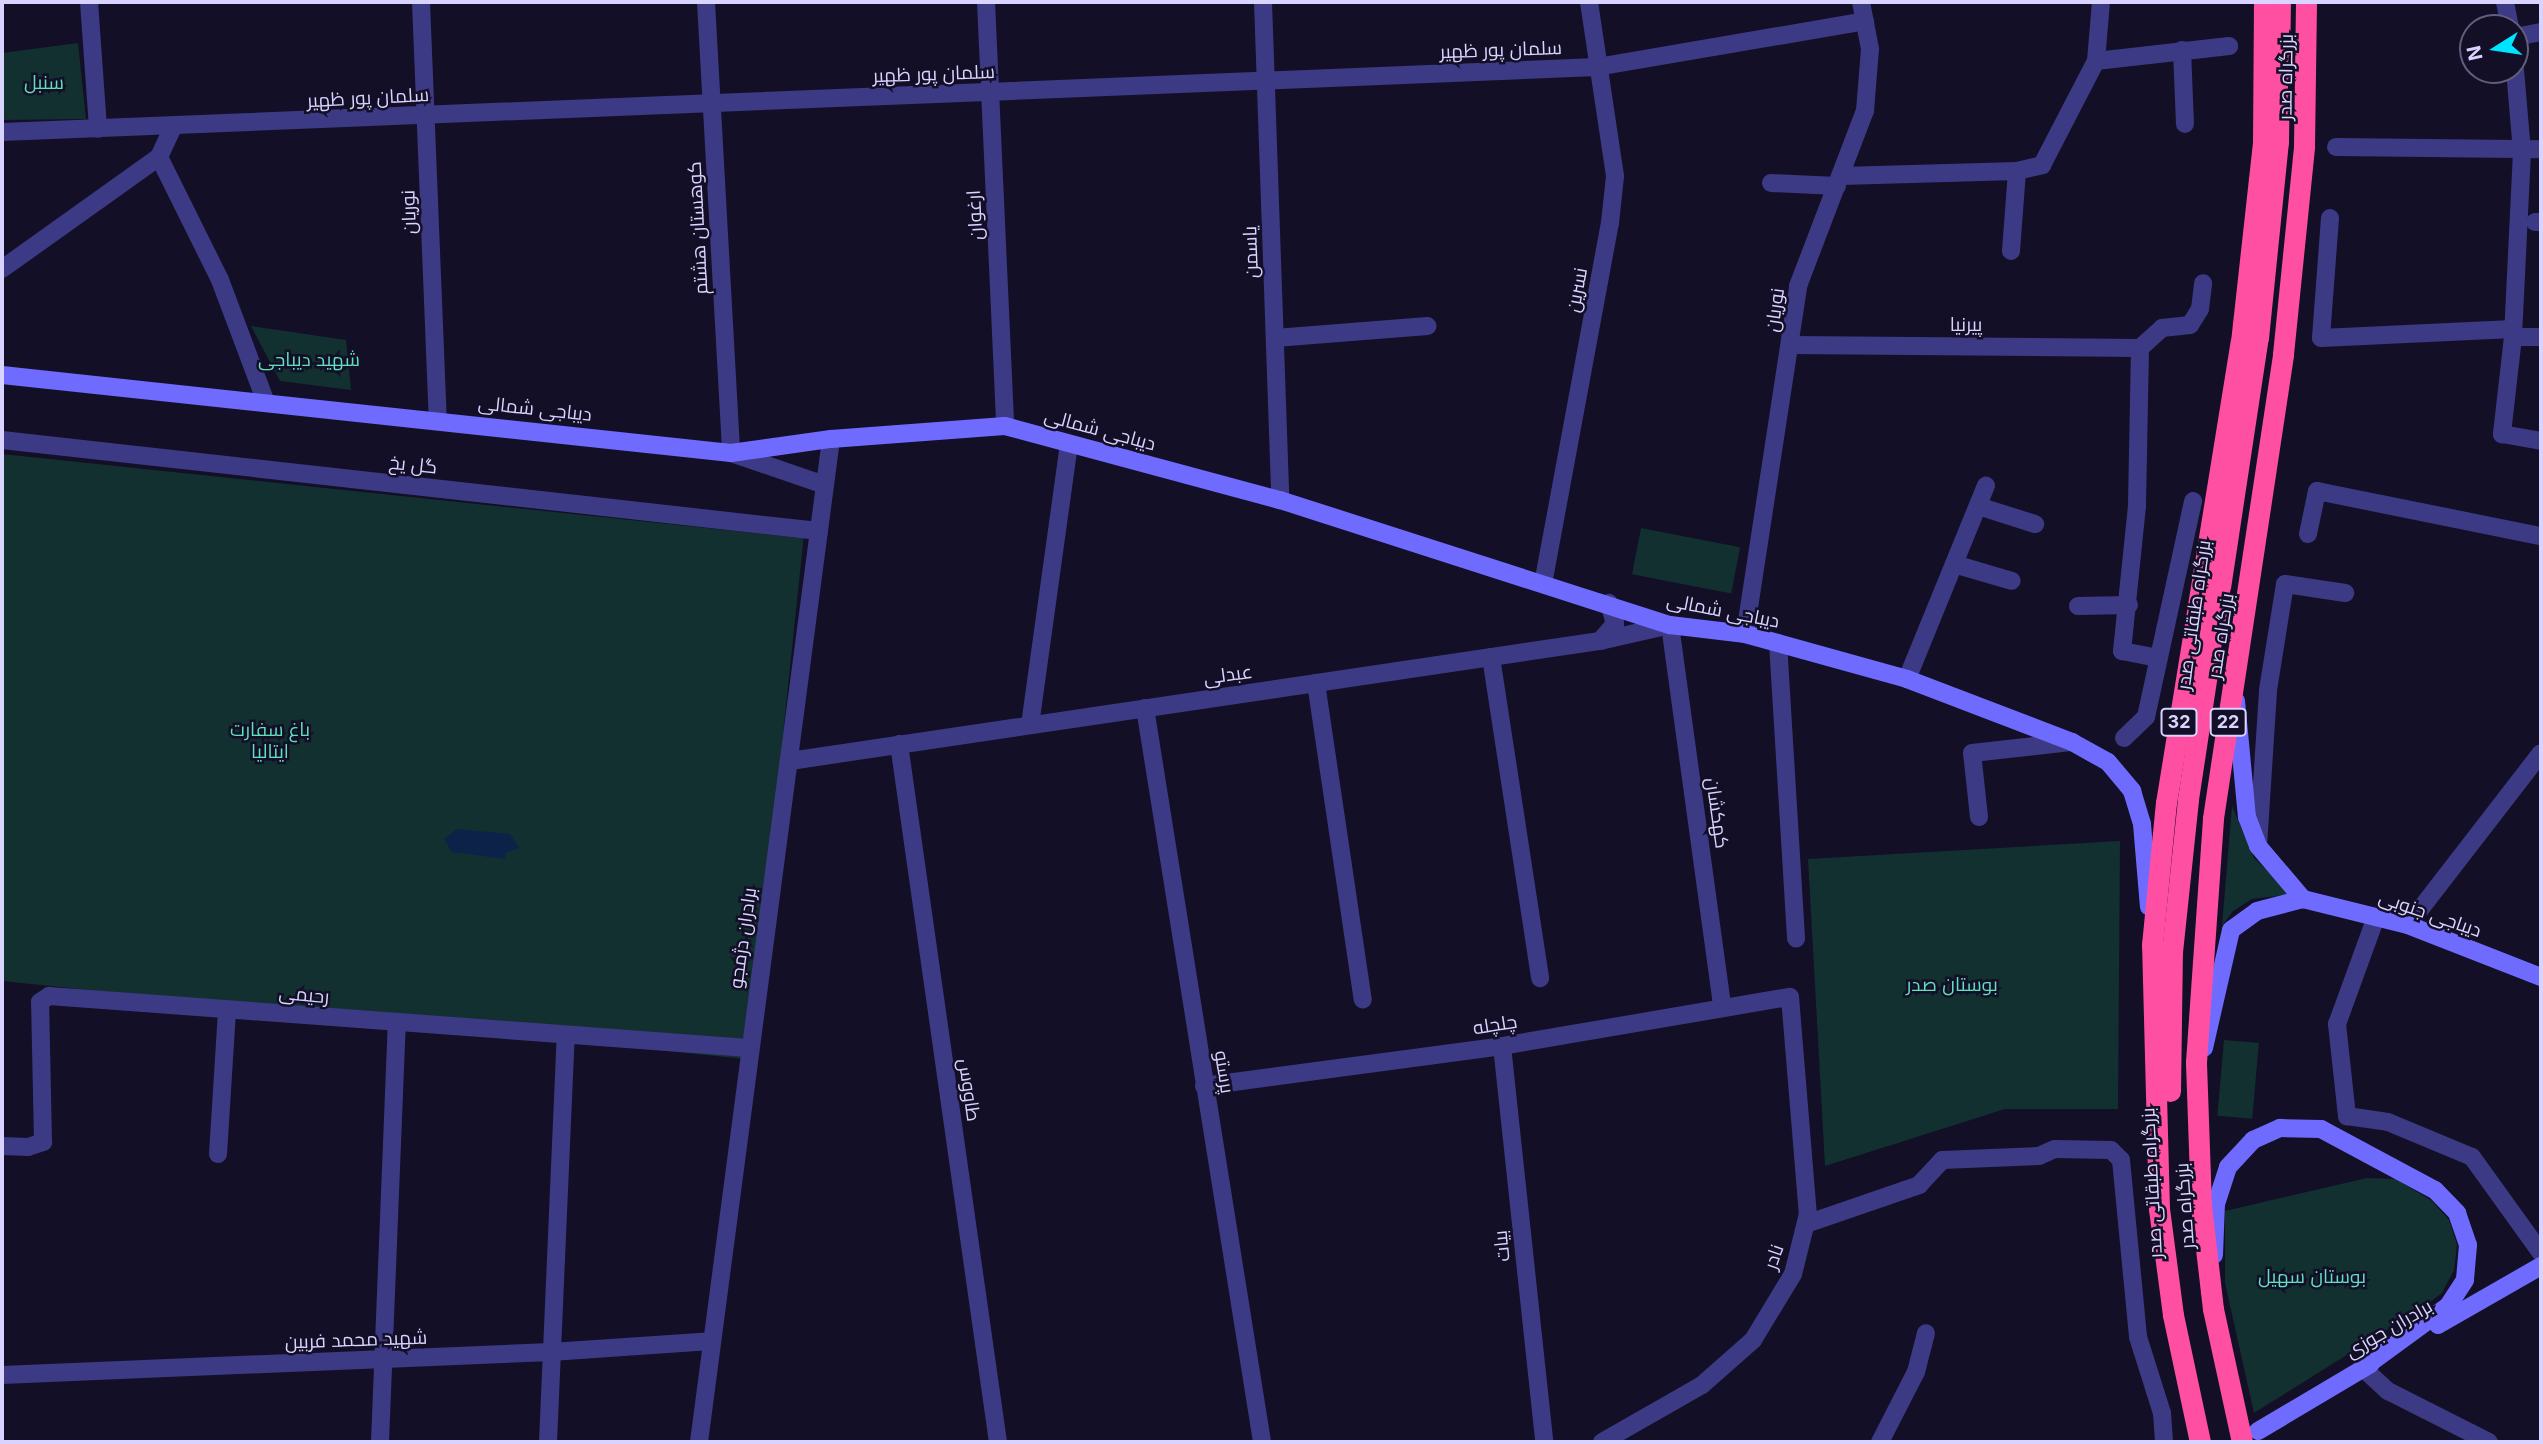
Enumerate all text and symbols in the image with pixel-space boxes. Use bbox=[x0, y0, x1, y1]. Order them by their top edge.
north arrow bbox=[2459, 14, 2529, 84]
street label: بزرگراه صدر bbox=[2274, 34, 2298, 120]
street label: سلمان پور ظهیر bbox=[1439, 36, 1563, 64]
text: N bbox=[2462, 44, 2488, 63]
street label: سلمان پور ظهیر bbox=[872, 60, 996, 88]
park label: سنبل bbox=[24, 72, 64, 94]
street label: سلمان پور ظهیر bbox=[306, 83, 430, 113]
street label: کوهستان هشتم bbox=[683, 161, 713, 295]
street label: نوریان bbox=[397, 189, 421, 235]
street label: ارغوان bbox=[962, 189, 988, 241]
street label: یاسمن bbox=[1239, 225, 1263, 279]
street label: نسرین bbox=[1562, 266, 1592, 314]
street label: نوریان bbox=[1761, 286, 1789, 334]
street label: پیرنیا bbox=[1950, 314, 1982, 336]
park label: شهید دیباجی bbox=[258, 349, 360, 371]
street label: دیباجی شمالی bbox=[477, 392, 593, 426]
street label: دیباجی شمالی bbox=[1042, 404, 1158, 456]
street label: گل یخ bbox=[388, 451, 438, 479]
street label: بزرگراه طبقاتی صدر bbox=[2172, 539, 2216, 691]
street label: دیباجی شمالی bbox=[1665, 589, 1781, 633]
street label: بزرگراه صدر bbox=[2203, 591, 2239, 681]
street label: عبدلی bbox=[1202, 660, 1254, 690]
road number: 32 bbox=[2160, 708, 2198, 736]
road number: 22 bbox=[2209, 708, 2247, 736]
park label: باغ سفارت ایتالیا bbox=[230, 719, 310, 763]
street label: کهکشان bbox=[1701, 776, 1733, 850]
street label: برادران دژمجو bbox=[725, 886, 761, 990]
street label: دیباجی جنوبی bbox=[2376, 886, 2484, 942]
park label: بوستان صدر bbox=[1906, 974, 1998, 996]
street label: رحیمی bbox=[278, 981, 330, 1009]
street label: چلچله bbox=[1471, 1010, 1519, 1040]
street label: پرستو bbox=[1209, 1049, 1239, 1095]
street label: طاووس bbox=[953, 1057, 985, 1123]
street label: بزرگراه طبقاتی صدر bbox=[2137, 1107, 2167, 1259]
street label: بزرگراه صدر bbox=[2171, 1162, 2199, 1250]
street label: بیات bbox=[1489, 1229, 1515, 1263]
street label: نادر bbox=[1759, 1242, 1789, 1272]
park label: بوستان سهیل bbox=[2258, 1266, 2366, 1288]
street label: برادران جوزی bbox=[2341, 1295, 2437, 1363]
street label: شهید محمد فربین bbox=[284, 1326, 428, 1354]

